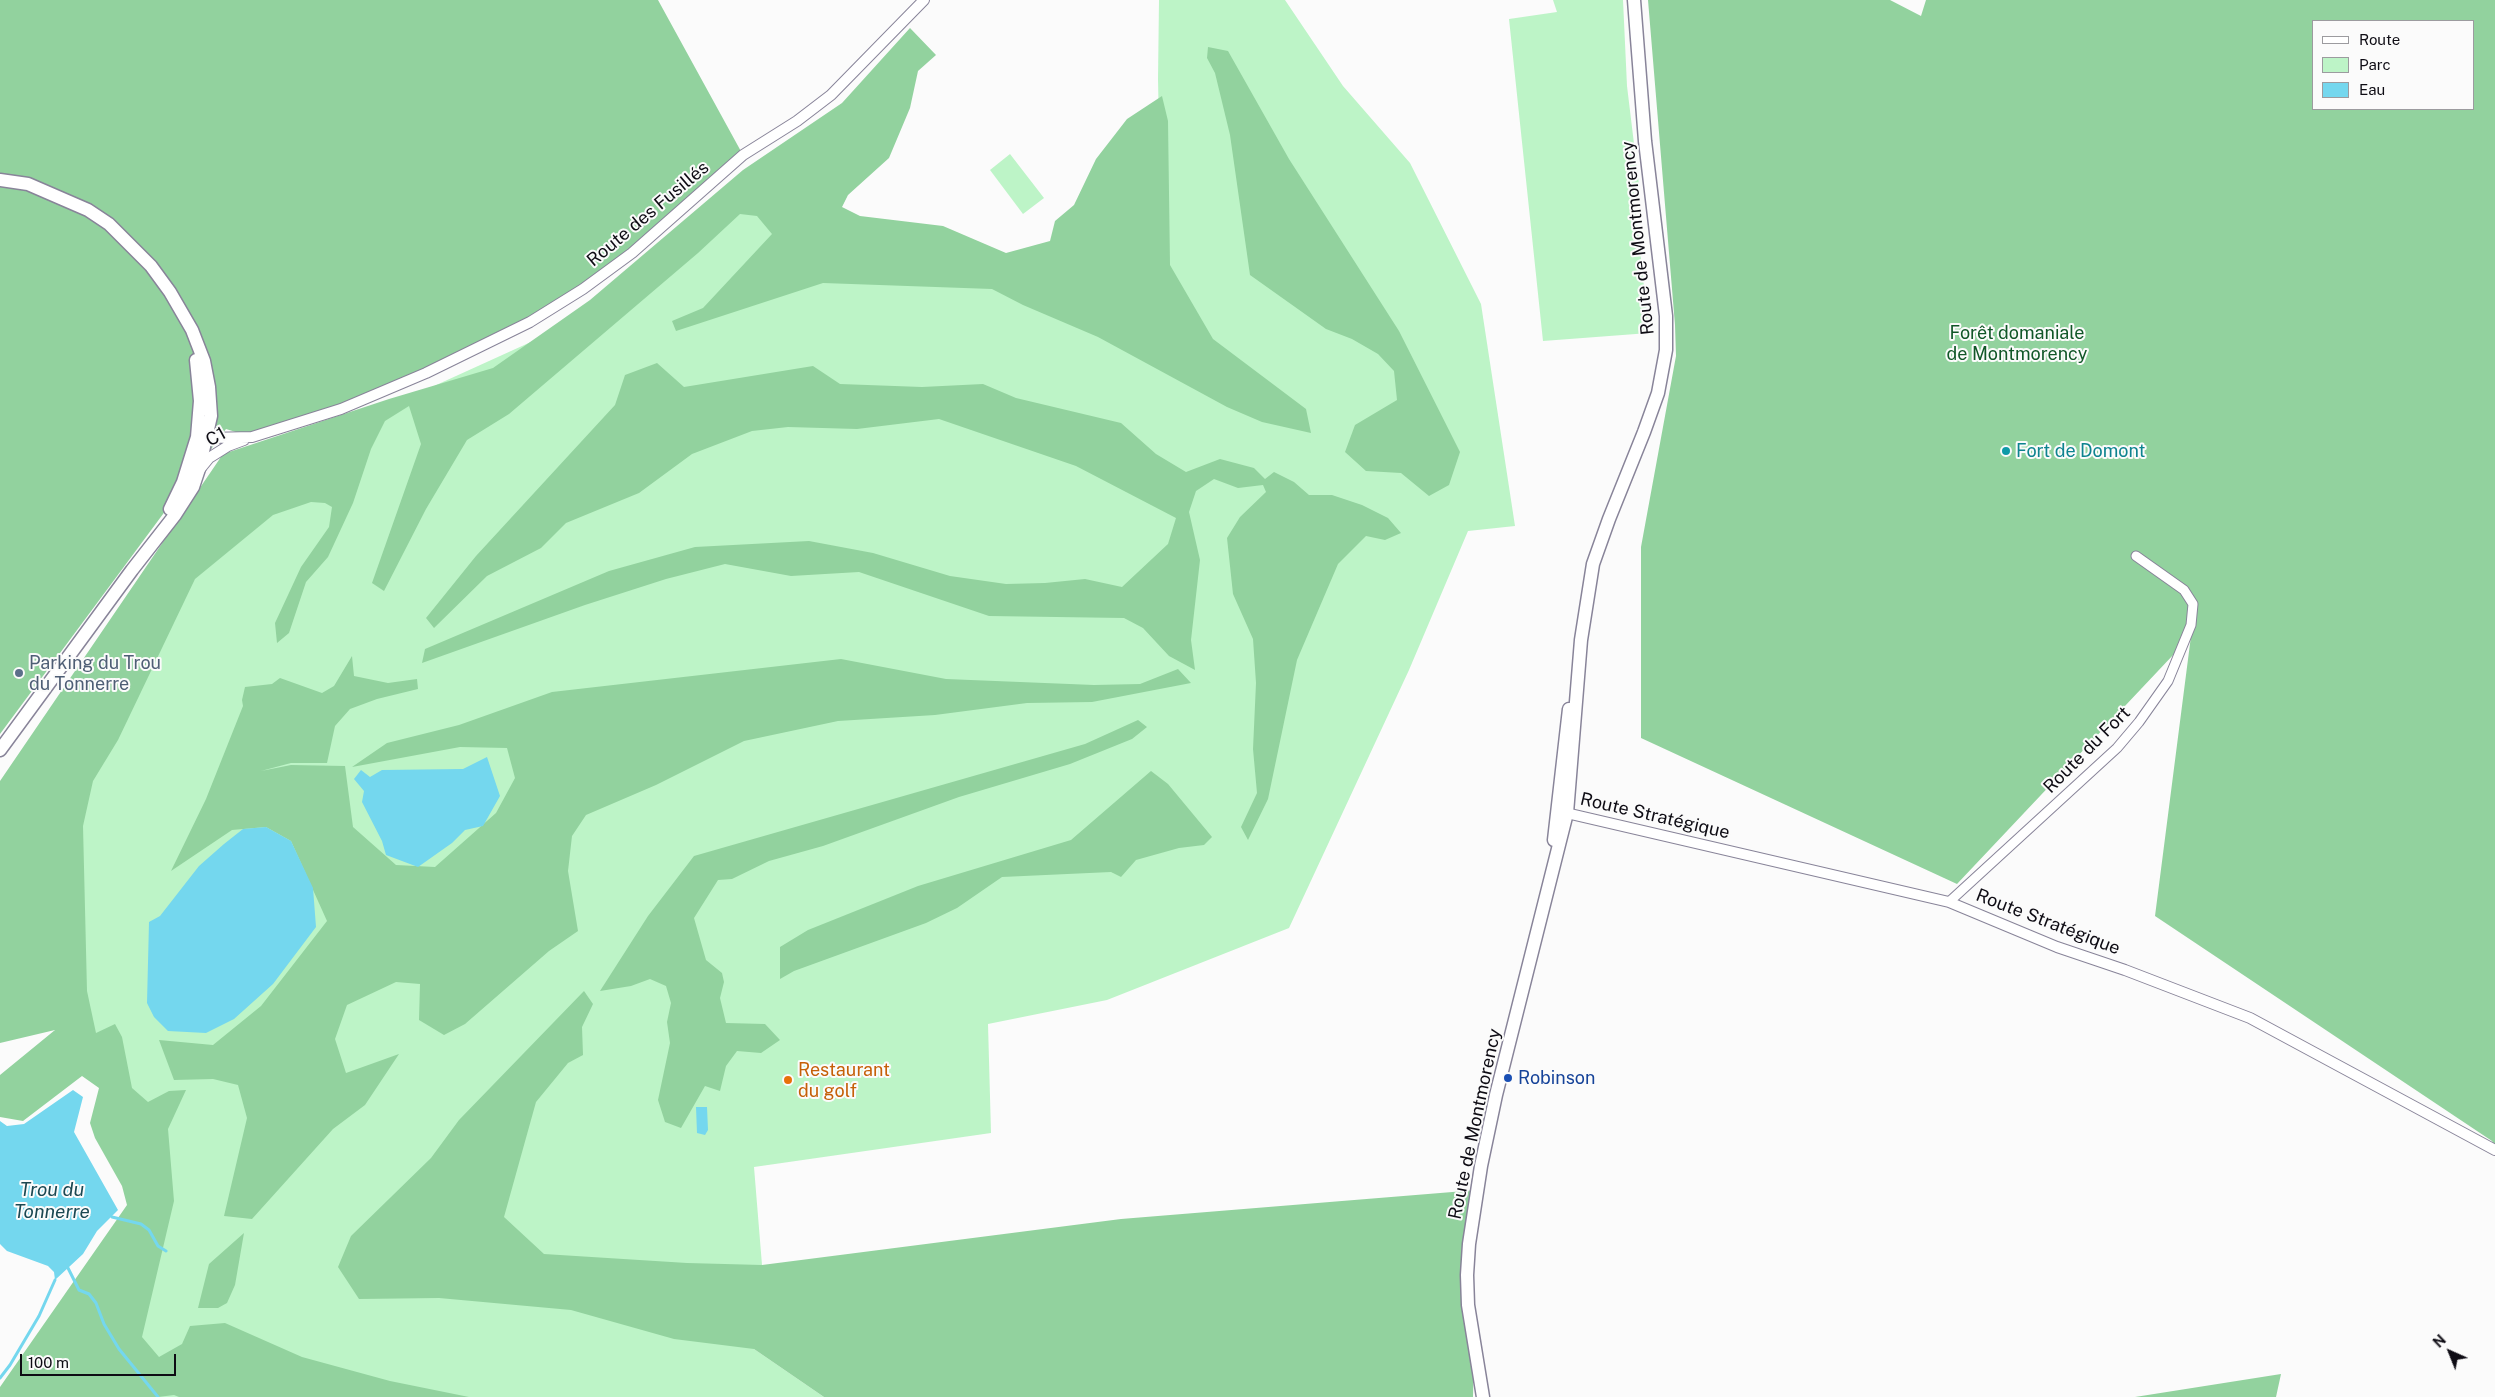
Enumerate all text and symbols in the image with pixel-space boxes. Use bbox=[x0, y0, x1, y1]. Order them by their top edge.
legend bbox=[2312, 20, 2475, 110]
text: Route bbox=[2359, 31, 2400, 48]
text: Parc bbox=[2359, 56, 2391, 73]
text: Eau bbox=[2359, 81, 2385, 98]
street label: Route de Montmorency bbox=[1617, 140, 1659, 336]
street label: Route des Fusillés bbox=[583, 157, 713, 271]
park label: Forêt domaniale de Montmorency bbox=[1947, 322, 2087, 364]
street label: C1 bbox=[202, 423, 230, 451]
place label: Fort de Domont bbox=[2016, 440, 2145, 462]
marker: Fort de Domont bbox=[2000, 445, 2012, 457]
place label: Parking du Trou du Tonnerre bbox=[29, 652, 161, 694]
marker: Parking du Trou du Tonnerre bbox=[13, 667, 25, 679]
street label: Route du Fort bbox=[2039, 702, 2135, 798]
street label: Route Stratégique bbox=[1578, 788, 1732, 844]
street label: Route Stratégique bbox=[1973, 885, 2123, 959]
street label: Route de Montmorency bbox=[1444, 1027, 1506, 1221]
place label: Restaurant du golf bbox=[798, 1059, 890, 1102]
place label: Robinson bbox=[1518, 1067, 1595, 1089]
marker: Robinson bbox=[1502, 1072, 1514, 1084]
marker: Restaurant du golf bbox=[782, 1074, 794, 1086]
water label: Trou du Tonnerre bbox=[14, 1179, 90, 1223]
north arrow bbox=[2425, 1327, 2475, 1377]
text: N bbox=[2430, 1332, 2449, 1351]
scale bar bbox=[22, 1344, 179, 1376]
text: 100 m bbox=[28, 1354, 69, 1371]

